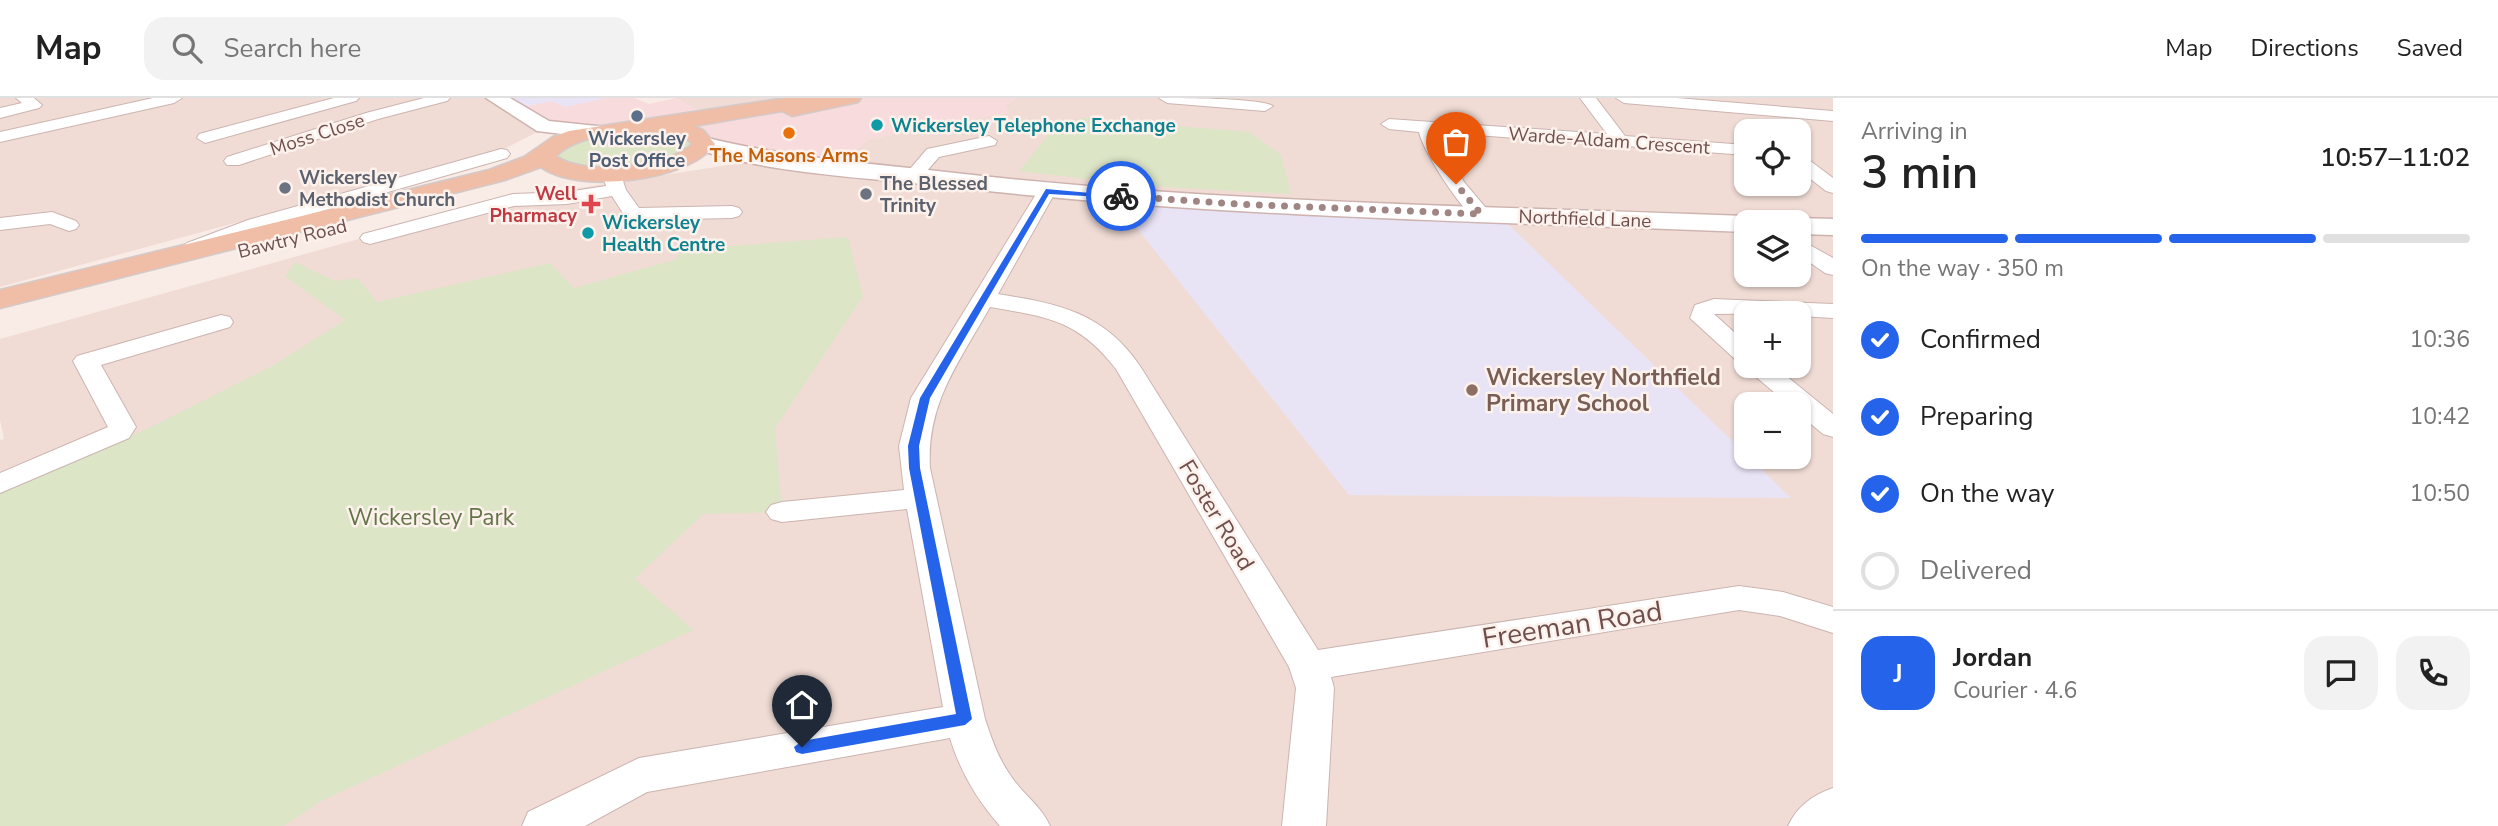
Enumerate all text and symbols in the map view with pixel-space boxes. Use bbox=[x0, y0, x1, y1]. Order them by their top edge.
search box bbox=[144, 17, 634, 80]
text: Map bbox=[35, 26, 102, 71]
icon: search bbox=[168, 29, 206, 67]
text: Search here bbox=[224, 31, 361, 66]
text: Map bbox=[2165, 32, 2212, 64]
text: Directions bbox=[2250, 32, 2359, 64]
text: Saved bbox=[2397, 32, 2463, 64]
street label: Moss Close bbox=[267, 107, 368, 162]
marker: Wickersley Post Office bbox=[629, 108, 645, 124]
pin bbox=[1426, 112, 1486, 184]
place label: Wickersley Telephone Exchange bbox=[891, 113, 1176, 139]
text: Arriving in bbox=[1861, 116, 1968, 147]
marker: Wickersley Telephone Exchange bbox=[869, 117, 885, 133]
map controls bbox=[1734, 119, 1811, 469]
button: locate bbox=[1734, 119, 1811, 196]
street label: Warde-Aldam Crescent bbox=[1507, 121, 1711, 161]
icon: bag bbox=[1437, 123, 1475, 161]
marker: The Masons Arms bbox=[781, 125, 797, 141]
place label: Wickersley Post Office bbox=[588, 126, 687, 174]
text: 10:57–11:02 bbox=[2320, 140, 2470, 175]
text: 3 min bbox=[1861, 141, 1978, 204]
place label: The Masons Arms bbox=[710, 143, 868, 169]
courier bbox=[1086, 161, 1156, 231]
place label: Wickersley Methodist Church bbox=[299, 165, 455, 213]
place label: The Blessed Trinity bbox=[880, 171, 988, 219]
icon: bike bbox=[1102, 177, 1140, 215]
marker: Wickersley Methodist Church bbox=[277, 180, 293, 196]
place label: Well Pharmacy bbox=[489, 181, 578, 229]
marker: The Blessed Trinity bbox=[858, 186, 874, 202]
marker: Well Pharmacy bbox=[583, 196, 599, 212]
street label: Northfield Lane bbox=[1518, 204, 1652, 234]
place label: Wickersley Health Centre bbox=[602, 210, 725, 258]
button: layers bbox=[1734, 210, 1811, 287]
street label: Bawtry Road bbox=[235, 213, 350, 265]
marker: Wickersley Health Centre bbox=[580, 225, 596, 241]
text: On the way · 350 m bbox=[1861, 253, 2064, 284]
button: + bbox=[1734, 301, 1811, 378]
icon: check bbox=[1861, 321, 1899, 359]
text: Confirmed bbox=[1920, 322, 2041, 357]
text: 10:36 bbox=[2410, 324, 2470, 355]
place label: Wickersley Northfield Primary School bbox=[1486, 362, 1721, 419]
marker: Wickersley Northfield Primary School bbox=[1464, 382, 1480, 398]
button: − bbox=[1734, 392, 1811, 469]
icon: check bbox=[1861, 398, 1899, 436]
text: Preparing bbox=[1920, 399, 2033, 434]
text: 10:42 bbox=[2410, 401, 2470, 432]
street label: Foster Road bbox=[1171, 454, 1262, 576]
icon: check bbox=[1861, 475, 1899, 513]
text: On the way bbox=[1920, 476, 2054, 511]
text: 10:50 bbox=[2410, 478, 2470, 509]
park label: Wickersley Park bbox=[348, 502, 515, 533]
text: Delivered bbox=[1920, 553, 2032, 588]
street label: Freeman Road bbox=[1479, 592, 1665, 658]
button: chat bbox=[2304, 636, 2378, 710]
button: phone bbox=[2396, 636, 2470, 710]
text: Jordan bbox=[1953, 640, 2032, 675]
text: J bbox=[1893, 656, 1903, 691]
pin bbox=[772, 675, 832, 747]
text: Courier · 4.6 bbox=[1953, 675, 2077, 706]
icon: home bbox=[783, 686, 821, 724]

